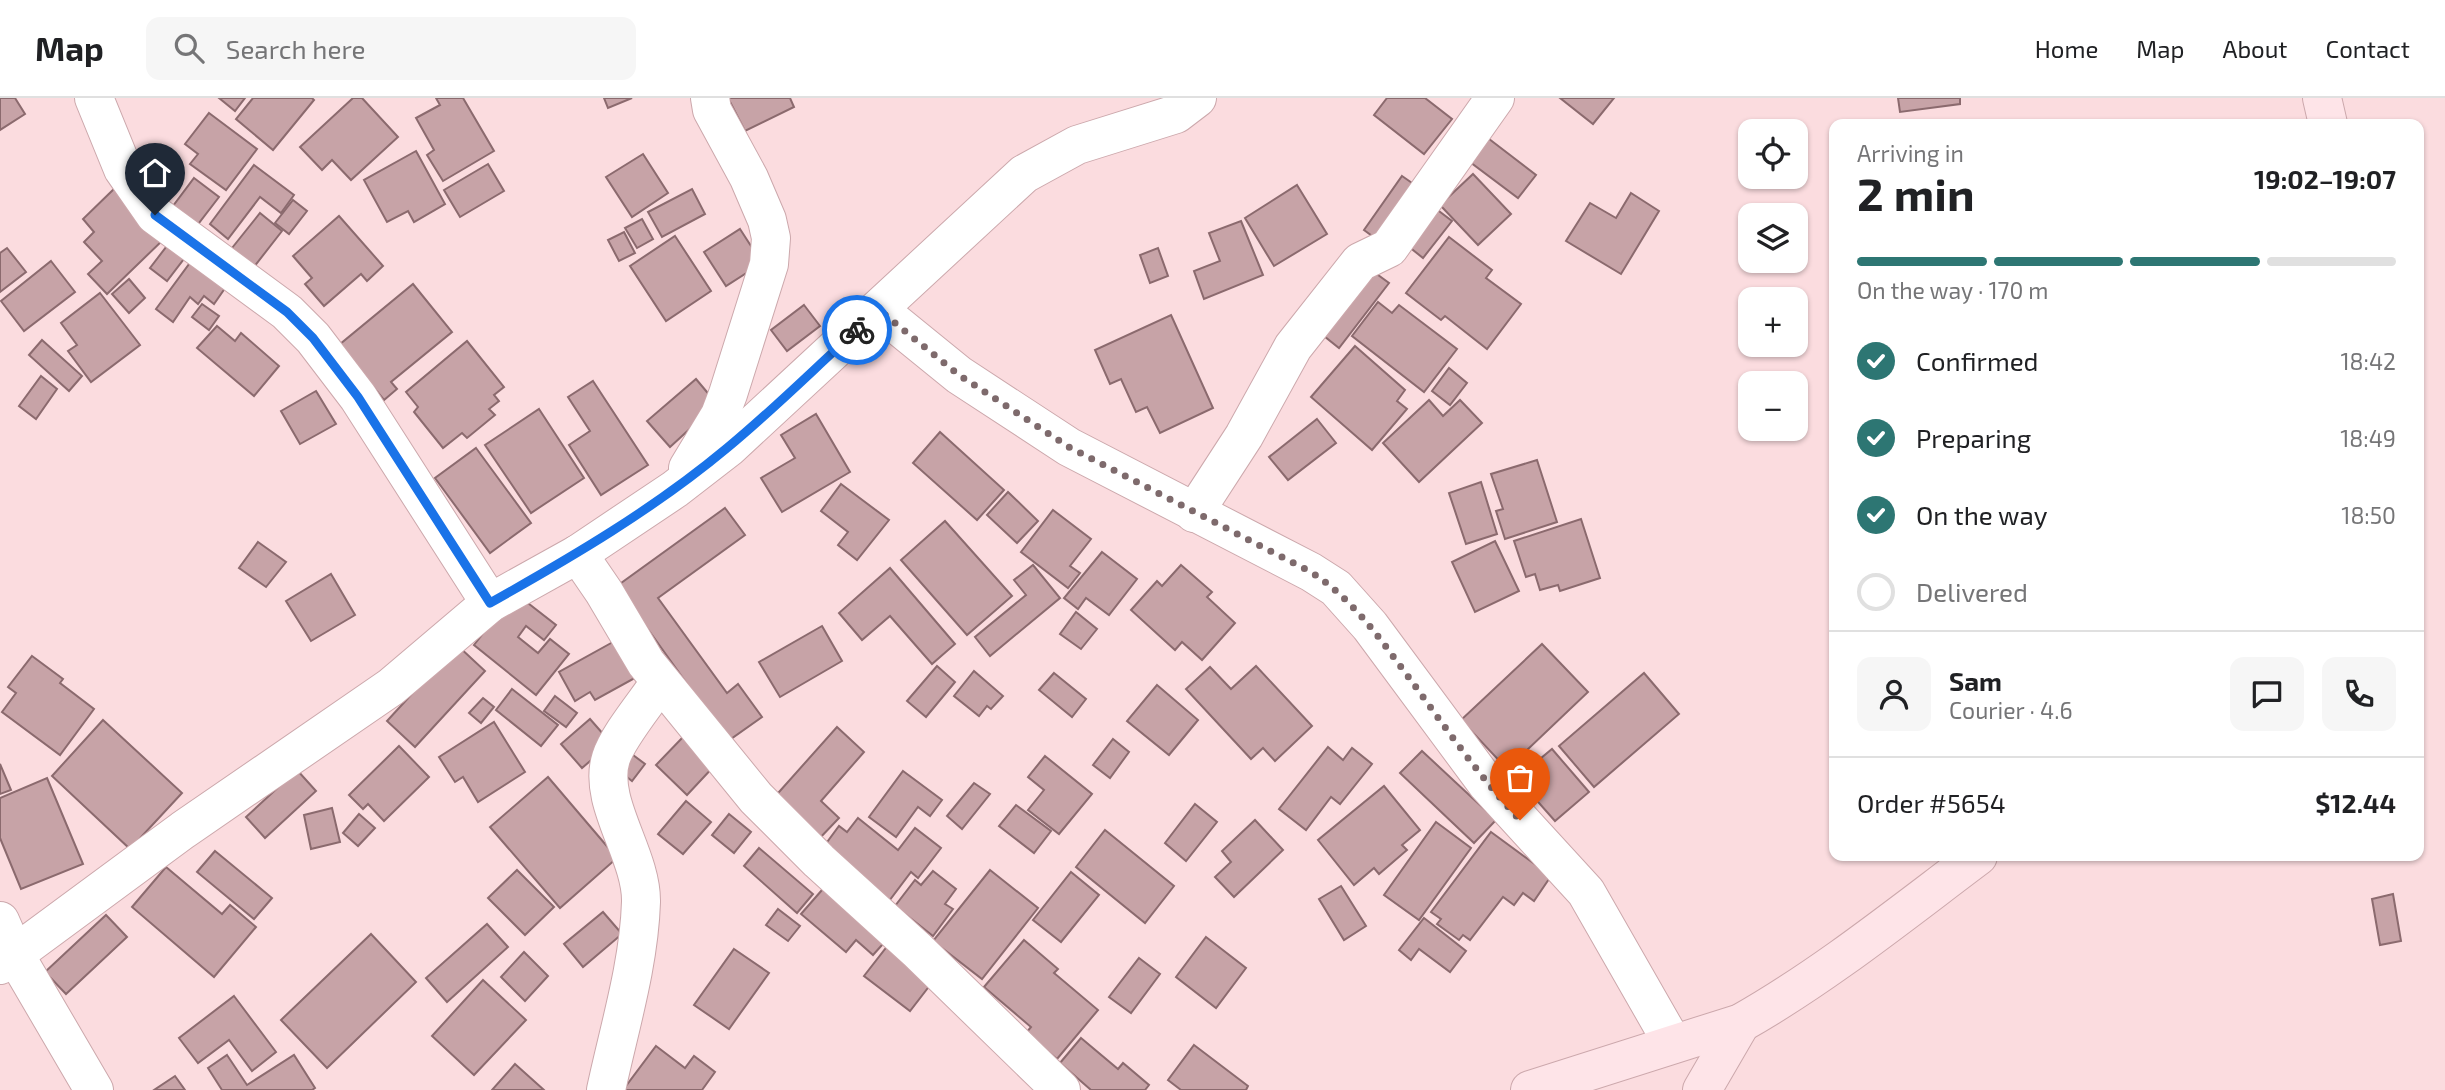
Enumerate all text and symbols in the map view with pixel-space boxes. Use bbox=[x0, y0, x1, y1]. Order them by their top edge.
search box bbox=[146, 17, 636, 80]
text: Map bbox=[35, 28, 104, 68]
icon: search bbox=[170, 29, 208, 67]
text: Search here bbox=[226, 33, 365, 64]
text: Home bbox=[2035, 34, 2098, 63]
text: Map bbox=[2136, 34, 2184, 63]
text: About bbox=[2222, 34, 2288, 63]
text: Contact bbox=[2326, 34, 2410, 63]
map controls bbox=[1738, 119, 1808, 441]
button: locate bbox=[1738, 119, 1808, 189]
text: Arriving in bbox=[1857, 139, 1964, 167]
pin bbox=[125, 143, 185, 215]
icon: home bbox=[136, 154, 174, 192]
text: 19:02–19:07 bbox=[2254, 163, 2396, 194]
text: 2 min bbox=[1857, 165, 1975, 220]
button: layers bbox=[1738, 203, 1808, 273]
text: On the way · 170 m bbox=[1857, 276, 2049, 304]
button: + bbox=[1738, 287, 1808, 357]
courier bbox=[822, 295, 892, 365]
icon: bike bbox=[838, 311, 876, 349]
icon: check bbox=[1857, 342, 1895, 380]
text: Confirmed bbox=[1916, 345, 2039, 376]
text: 18:42 bbox=[2340, 347, 2396, 375]
button: − bbox=[1738, 371, 1808, 441]
icon: check bbox=[1857, 419, 1895, 457]
text: Preparing bbox=[1916, 422, 2031, 453]
text: 18:49 bbox=[2340, 424, 2396, 452]
icon: check bbox=[1857, 496, 1895, 534]
text: On the way bbox=[1916, 499, 2047, 530]
text: 18:50 bbox=[2341, 501, 2396, 529]
text: Delivered bbox=[1916, 576, 2028, 607]
button: person bbox=[1857, 657, 1931, 731]
button: chat bbox=[2230, 657, 2304, 731]
button: phone bbox=[2322, 657, 2396, 731]
text: Sam bbox=[1949, 665, 2002, 696]
text: Courier · 4.6 bbox=[1949, 696, 2073, 724]
pin bbox=[1490, 748, 1550, 820]
icon: bag bbox=[1501, 759, 1539, 797]
text: Order #5654 bbox=[1857, 787, 2006, 818]
text: $12.44 bbox=[2315, 787, 2396, 818]

